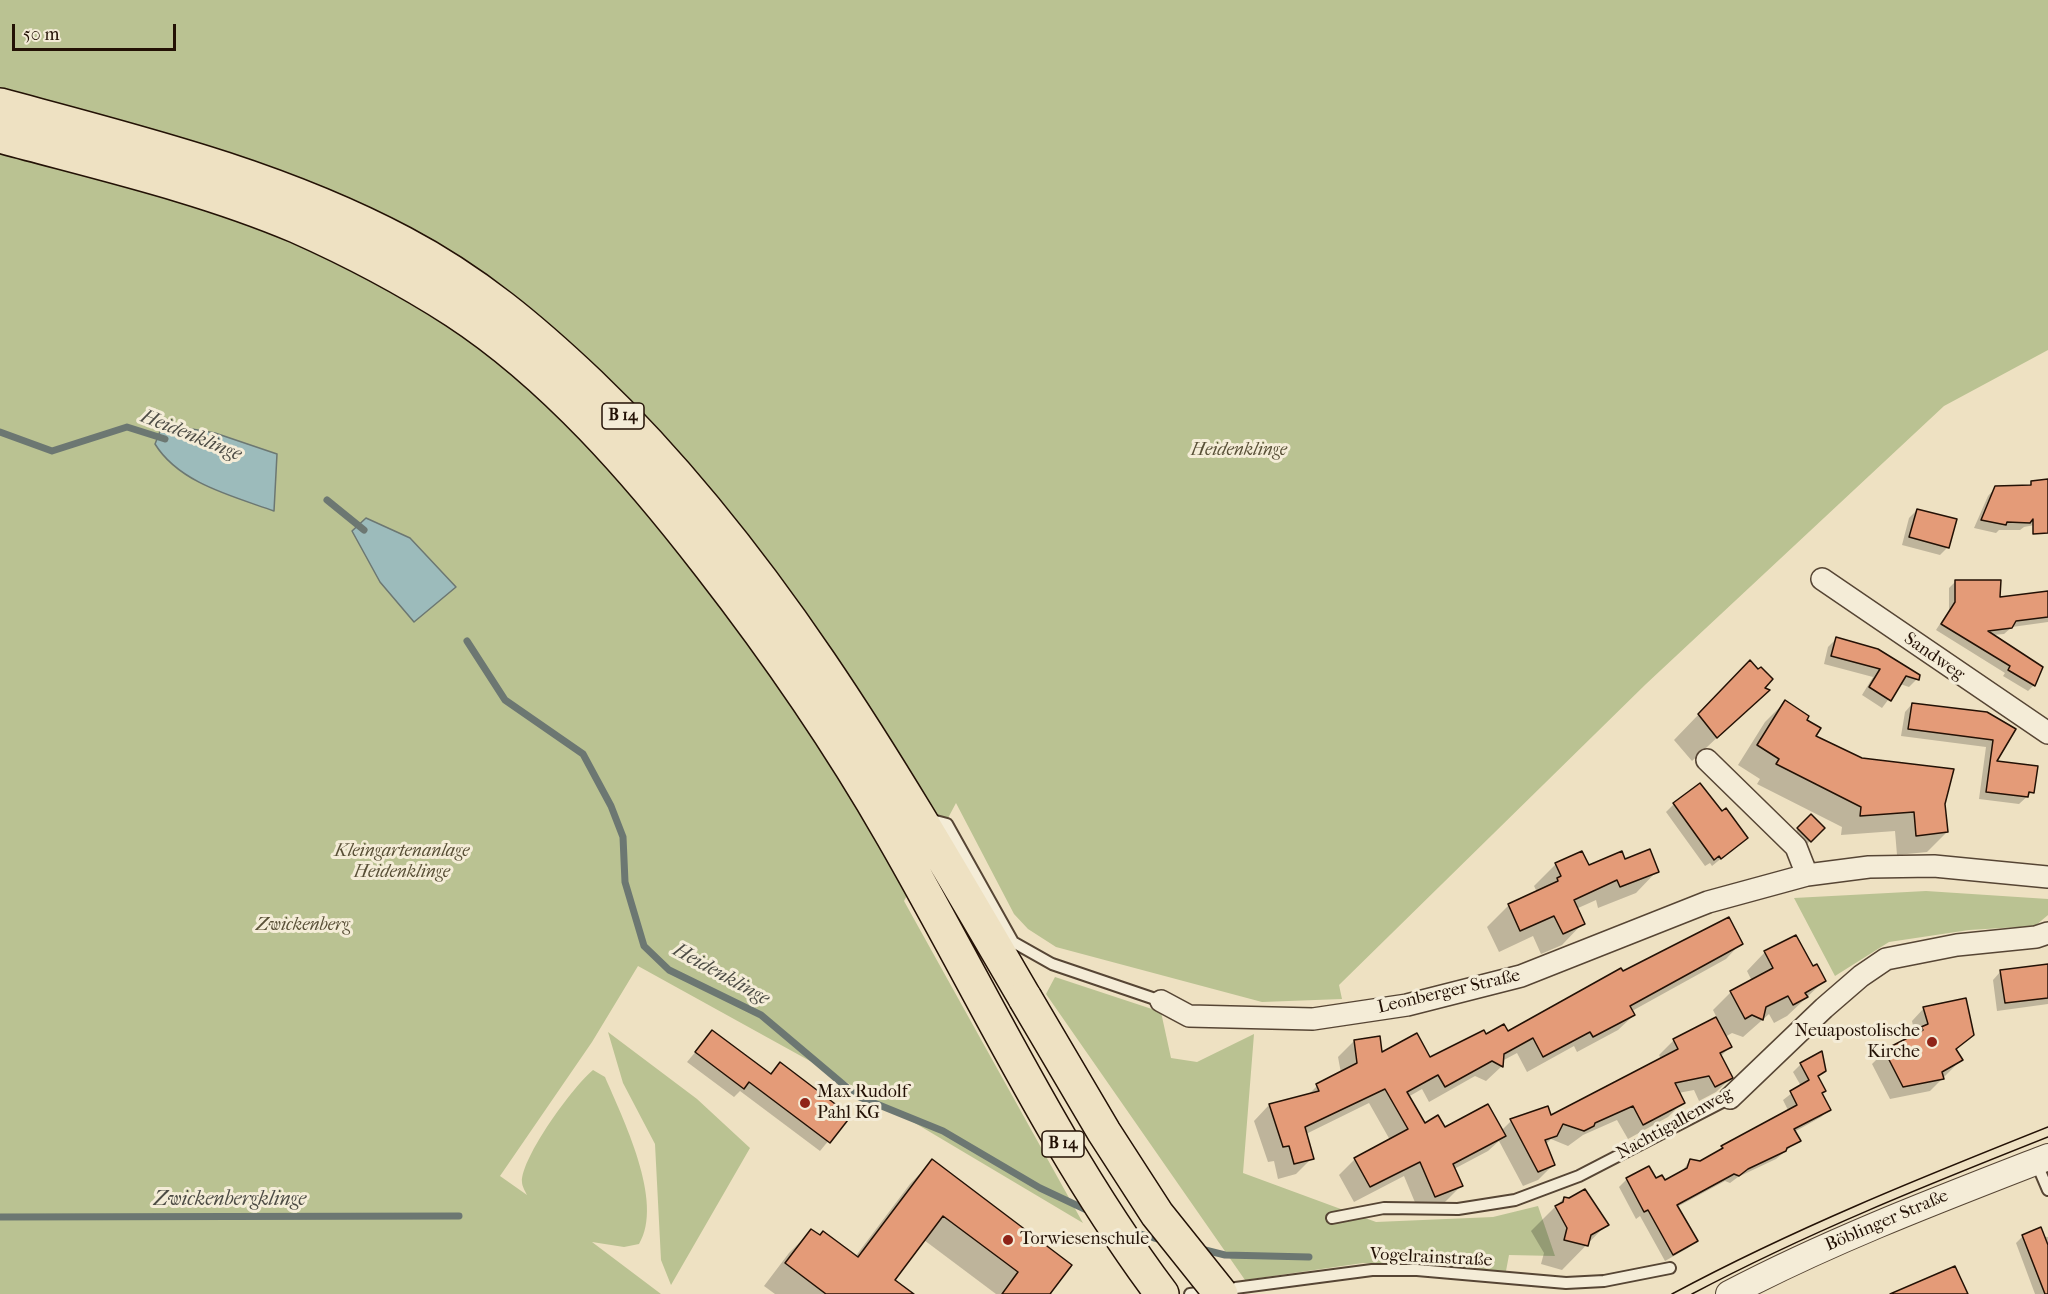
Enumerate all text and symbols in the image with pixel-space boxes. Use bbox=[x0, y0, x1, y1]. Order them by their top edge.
scale bar bbox=[15, 12, 178, 50]
text: 50 m bbox=[23, 24, 59, 45]
road number: B 14 bbox=[602, 403, 644, 429]
water label: Heidenklinge bbox=[137, 405, 245, 467]
park label: Heidenklinge bbox=[1191, 440, 1287, 462]
street label: Sandweg bbox=[1899, 628, 1969, 686]
park label: Kleingartenanlage Heidenklinge bbox=[335, 841, 469, 884]
park label: Zwickenberg bbox=[256, 915, 350, 937]
water label: Heidenklinge bbox=[669, 939, 773, 1011]
street label: Leonberger Straße bbox=[1376, 965, 1522, 1019]
place label: Neuapostolische Kirche bbox=[1795, 1021, 1920, 1064]
marker: Neuapostolische Kirche bbox=[1925, 1035, 1939, 1049]
place label: Max Rudolf Pahl KG bbox=[817, 1082, 908, 1124]
street label: Nachtigallenweg bbox=[1613, 1083, 1737, 1165]
marker: Max Rudolf Pahl KG bbox=[798, 1096, 812, 1110]
road number: B 14 bbox=[1042, 1131, 1084, 1157]
street label: Böblinger Straße bbox=[1822, 1185, 1952, 1257]
water label: Zwickenbergklinge bbox=[154, 1188, 306, 1212]
place label: Torwiesenschule bbox=[1020, 1229, 1149, 1251]
marker: Torwiesenschule bbox=[1001, 1233, 1015, 1247]
street label: Vogelrainstraße bbox=[1369, 1244, 1493, 1272]

